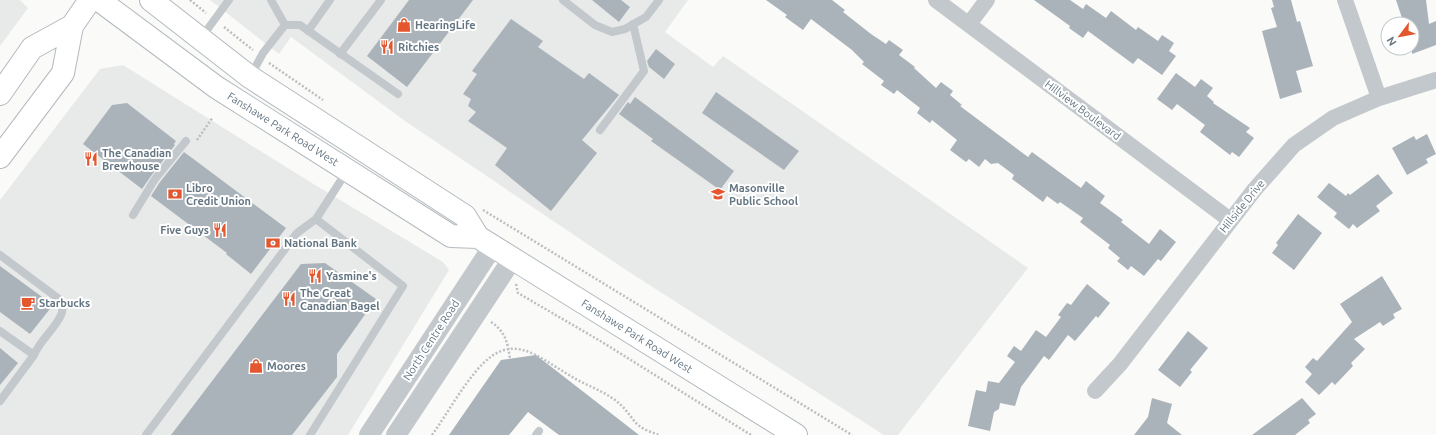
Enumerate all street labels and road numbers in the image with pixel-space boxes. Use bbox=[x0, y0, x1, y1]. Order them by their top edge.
street label: Hillview Boulevard bbox=[1043, 78, 1123, 142]
street label: Fanshawe Park Road West bbox=[225, 90, 341, 169]
street label: Hillside Drive bbox=[1217, 177, 1267, 235]
street label: Fanshawe Park Road West bbox=[579, 297, 695, 376]
street label: North Centre Road bbox=[401, 298, 461, 382]

